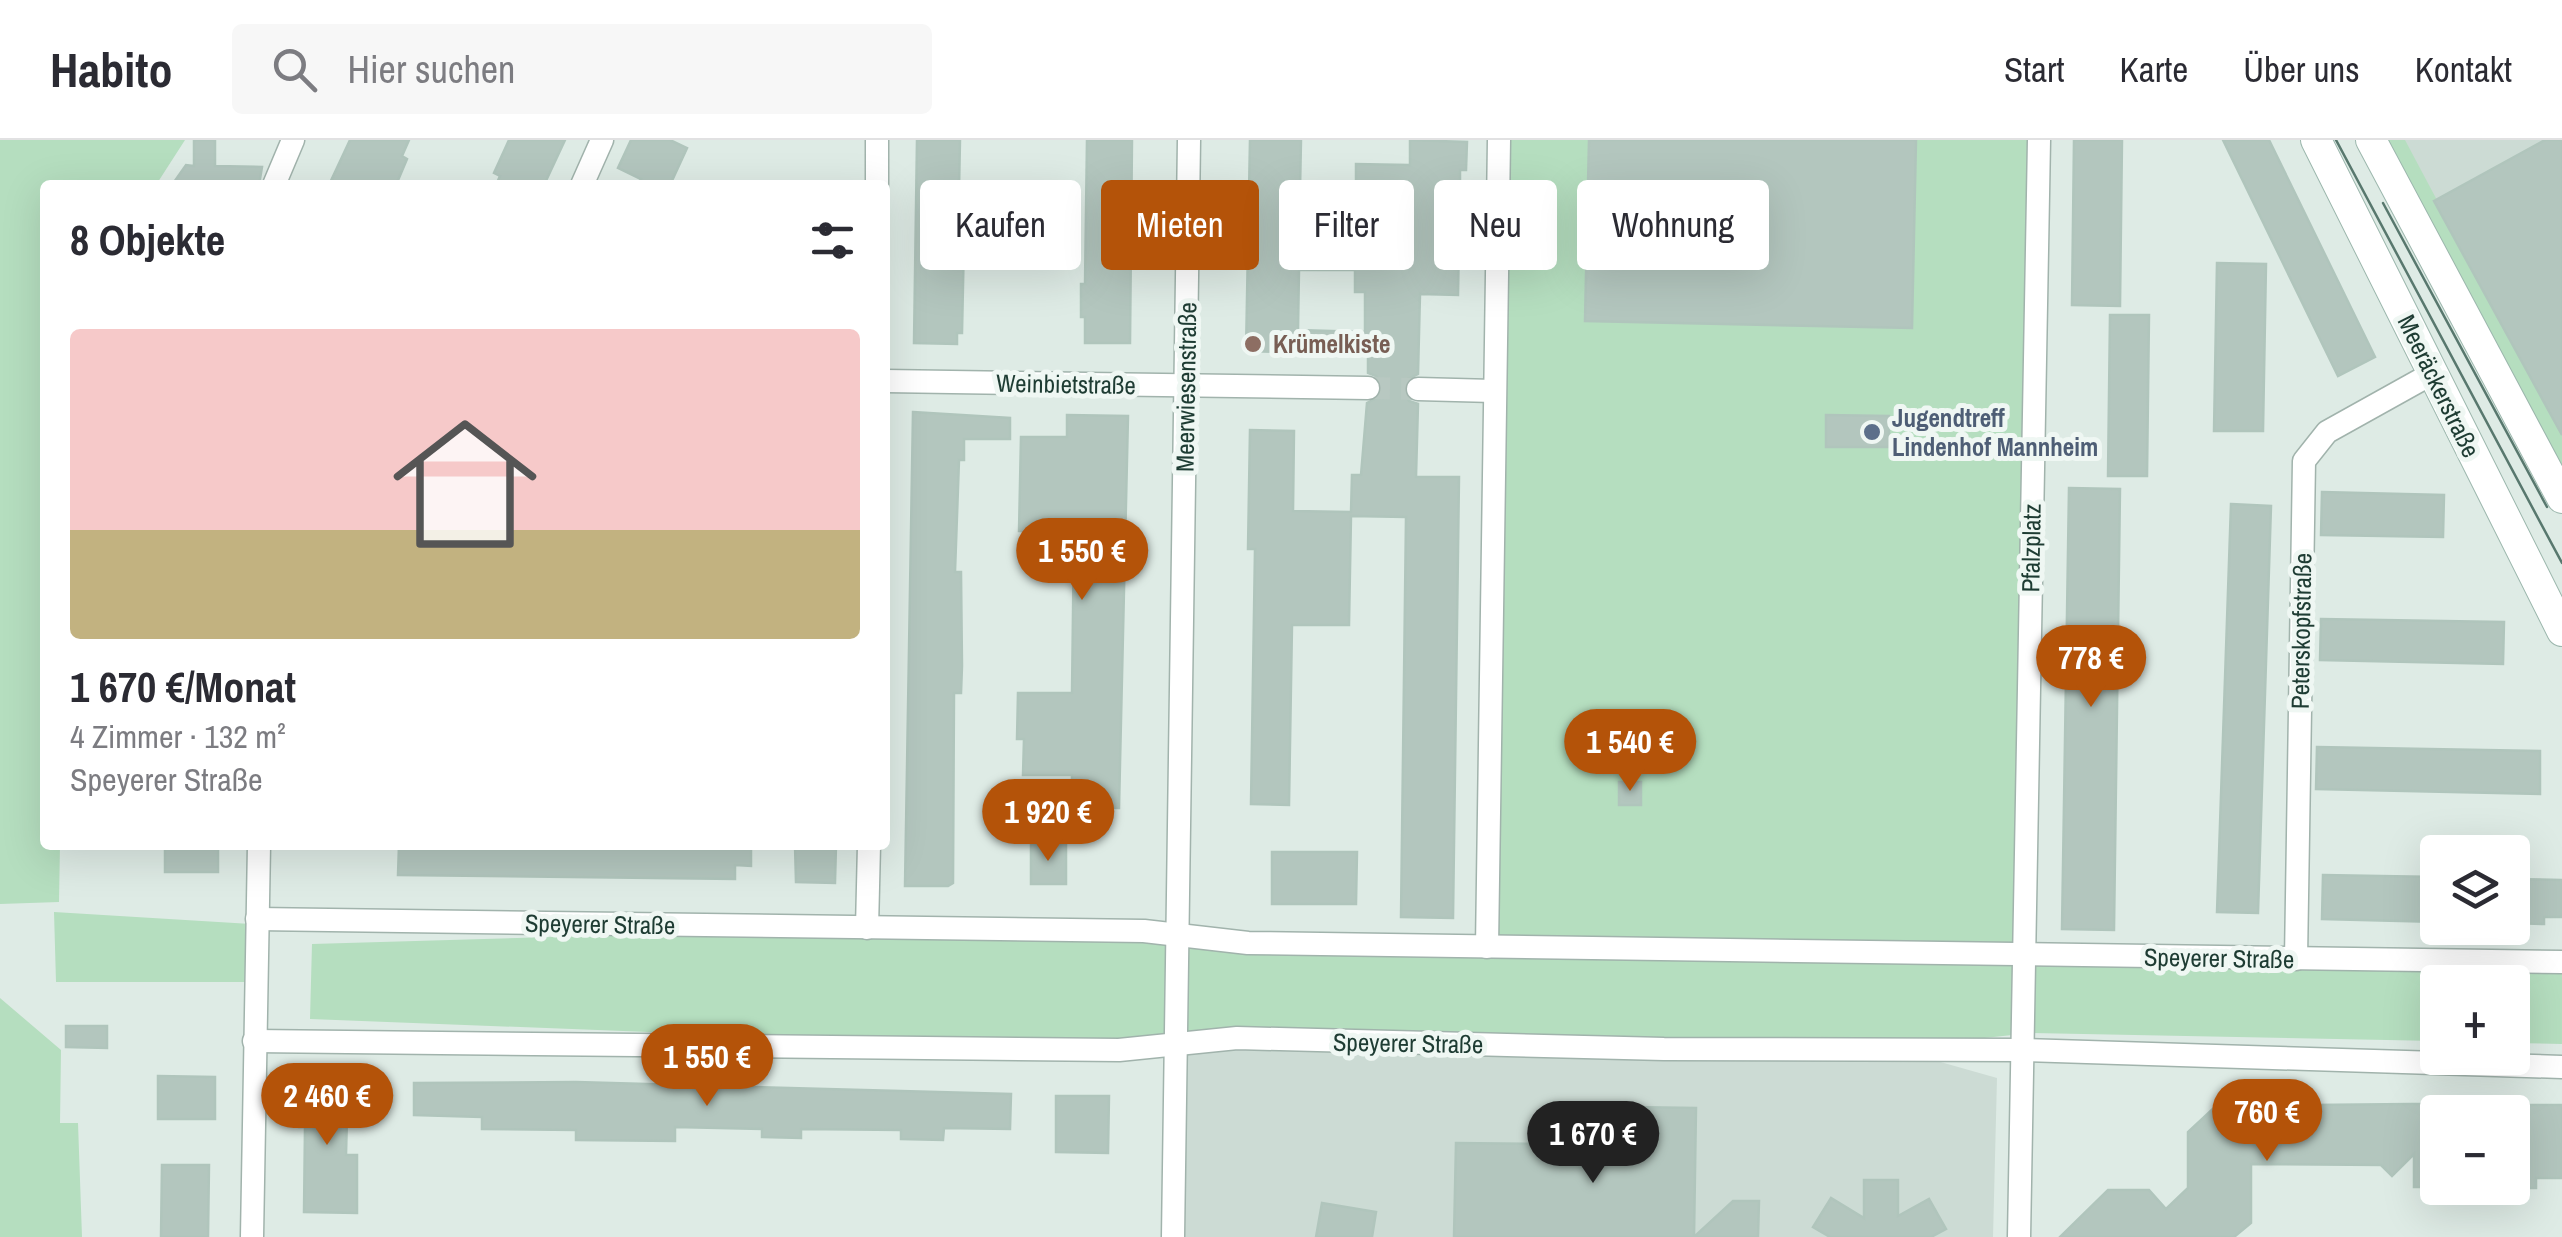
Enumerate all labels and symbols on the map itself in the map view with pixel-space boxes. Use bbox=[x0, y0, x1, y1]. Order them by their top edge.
street label: Meerwiesenstraße bbox=[1168, 302, 1204, 472]
street label: Meeräckerstraße bbox=[2390, 309, 2488, 463]
place label: Krümelkiste bbox=[1273, 327, 1390, 361]
marker: Krümelkiste bbox=[1242, 333, 1264, 355]
street label: Weinbietstraße bbox=[996, 366, 1136, 402]
place label: Jugendtreff Lindenhof Mannheim bbox=[1892, 401, 2098, 464]
marker: Jugendtreff Lindenhof Mannheim bbox=[1861, 421, 1883, 443]
street label: Pfalzplatz bbox=[2013, 503, 2049, 593]
pin: 1 550 € bbox=[990, 518, 1174, 603]
street label: Peterskopfstraße bbox=[2283, 553, 2319, 709]
pin: 778 € bbox=[2021, 625, 2161, 710]
pin: 1 540 € bbox=[1538, 709, 1722, 794]
pin: 1 920 € bbox=[956, 779, 1140, 864]
street label: Speyerer Straße bbox=[525, 906, 675, 942]
street label: Speyerer Straße bbox=[2144, 940, 2294, 976]
pin: 1 550 € bbox=[615, 1024, 799, 1109]
street label: Speyerer Straße bbox=[1333, 1025, 1483, 1061]
pin: 2 460 € bbox=[235, 1063, 419, 1148]
pin: 760 € bbox=[2197, 1079, 2337, 1164]
pin: 1 670 € bbox=[1501, 1101, 1685, 1186]

